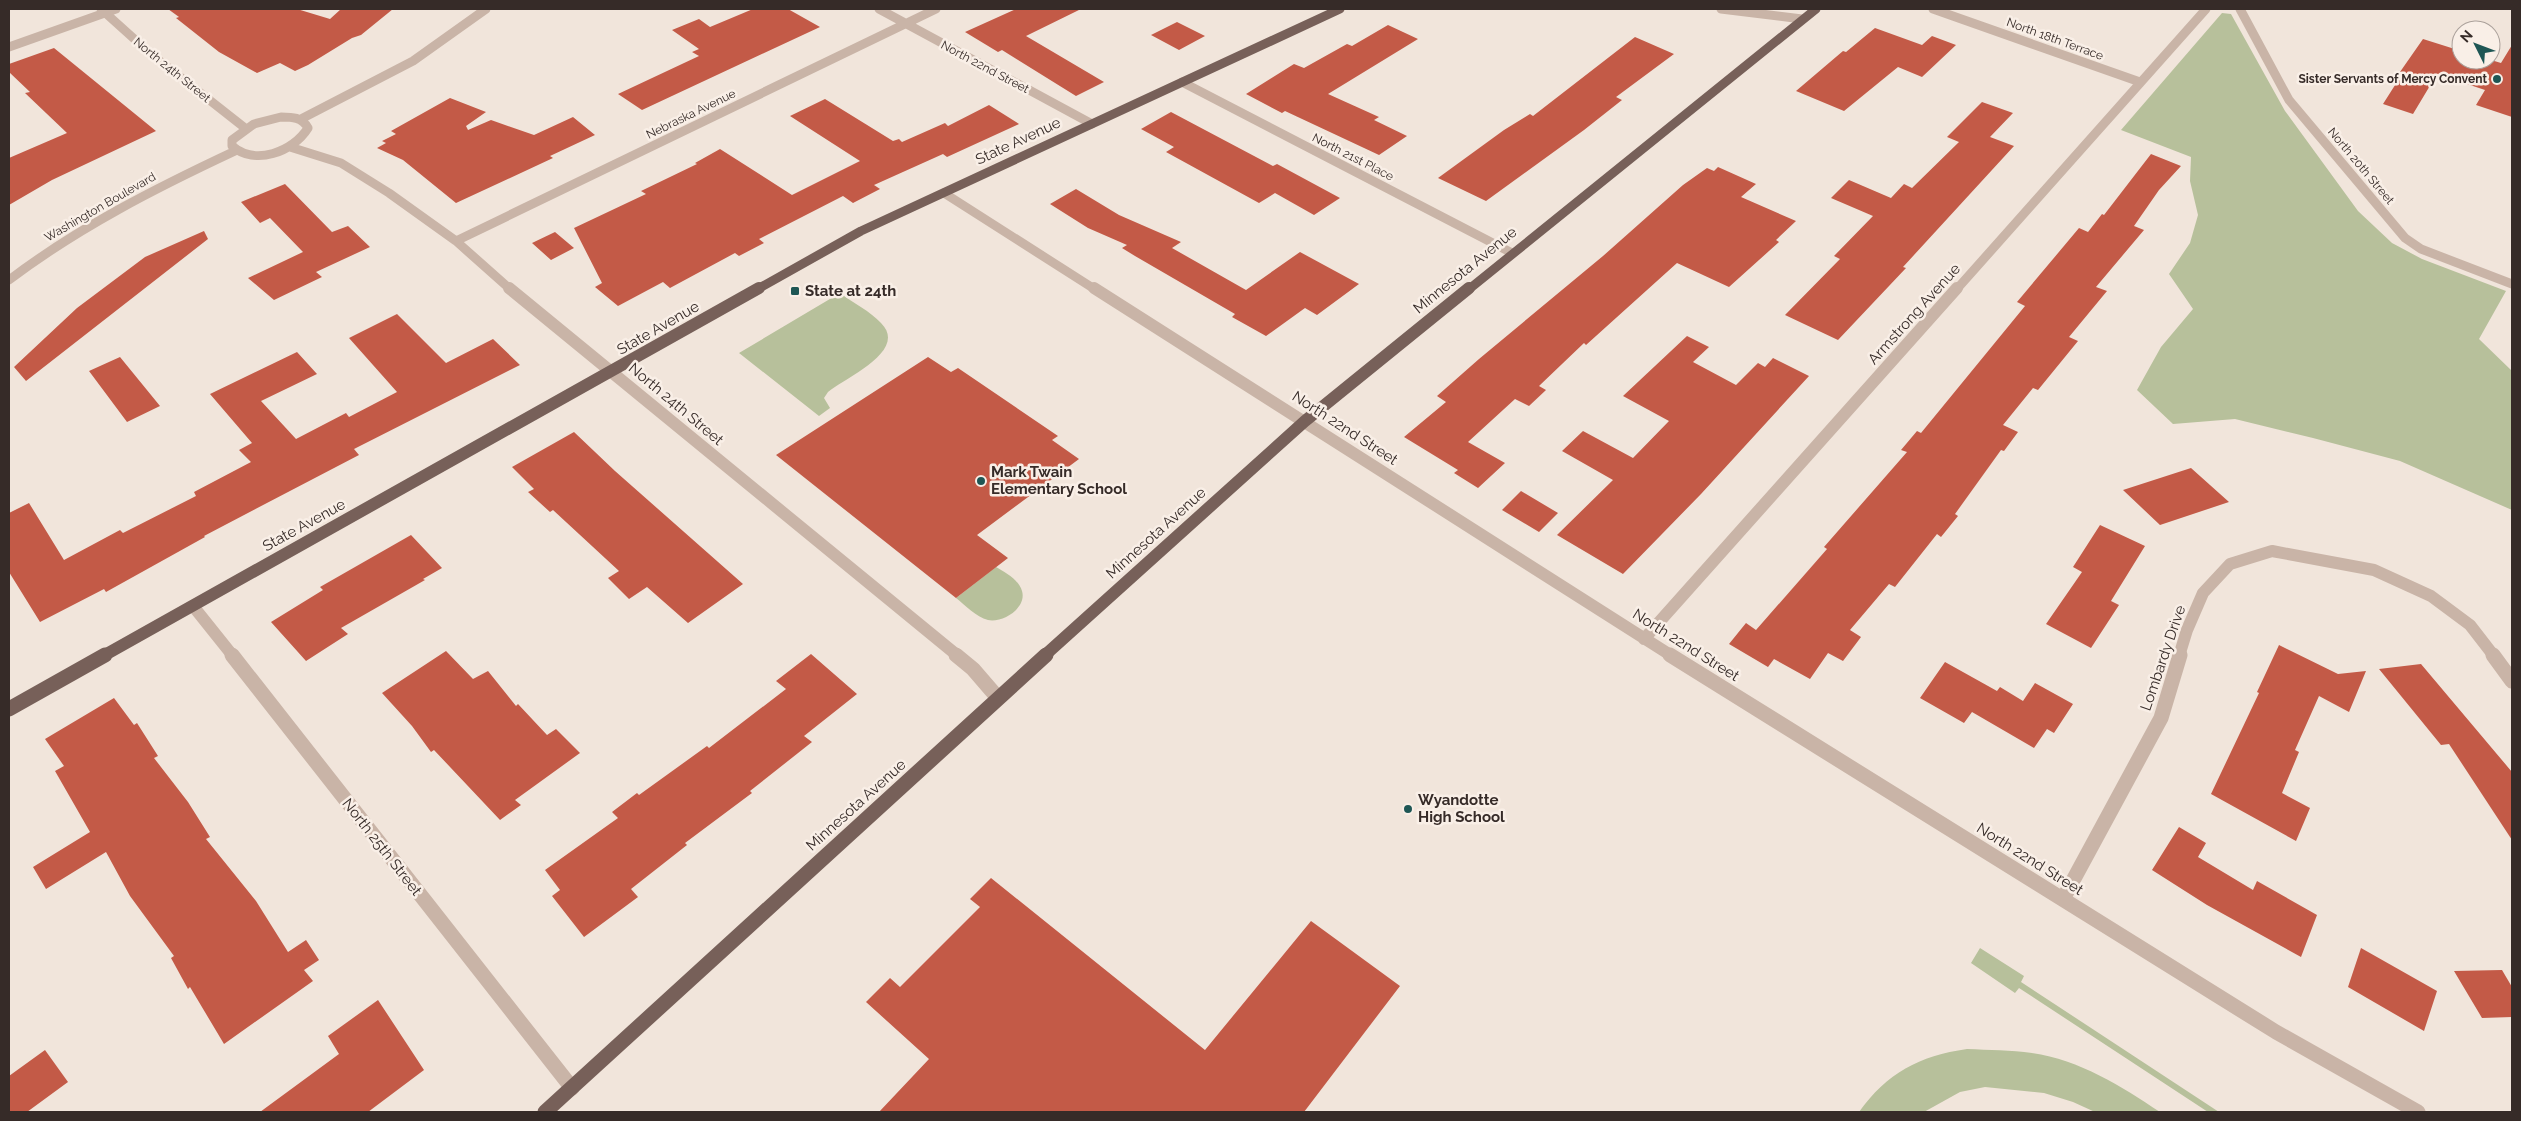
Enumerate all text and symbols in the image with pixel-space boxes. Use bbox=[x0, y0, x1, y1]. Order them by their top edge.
street label: North 18th Terrace bbox=[2005, 15, 2105, 63]
north arrow bbox=[2451, 20, 2501, 70]
text: N bbox=[2457, 27, 2476, 46]
street label: North 24th Street bbox=[131, 35, 213, 105]
street label: North 22nd Street bbox=[938, 38, 1032, 96]
place label: Sister Servants of Mercy Convent bbox=[2298, 72, 2487, 86]
marker: Sister Servants of Mercy Convent bbox=[2491, 73, 2503, 85]
street label: Nebraska Avenue bbox=[644, 86, 738, 142]
street label: State Avenue bbox=[973, 113, 1064, 169]
street label: North 20th Street bbox=[2325, 125, 2397, 207]
street label: North 21st Place bbox=[1310, 130, 1396, 184]
street label: Washington Boulevard bbox=[42, 169, 158, 245]
street label: Minnesota Avenue bbox=[1410, 223, 1521, 317]
street label: Armstrong Avenue bbox=[1864, 260, 1964, 368]
place label: State at 24th bbox=[805, 282, 896, 300]
marker: State at 24th bbox=[789, 285, 801, 297]
street label: State Avenue bbox=[614, 297, 702, 359]
street label: North 24th Street bbox=[625, 359, 727, 449]
street label: North 22nd Street bbox=[1289, 387, 1401, 469]
place label: Mark Twain Elementary School bbox=[991, 463, 1127, 498]
marker: Mark Twain Elementary School bbox=[975, 475, 987, 487]
street label: Minnesota Avenue bbox=[1102, 483, 1210, 583]
street label: State Avenue bbox=[259, 495, 349, 555]
street label: Lombardy Drive bbox=[2137, 603, 2190, 713]
street label: North 22nd Street bbox=[1629, 605, 1743, 685]
street label: Minnesota Avenue bbox=[802, 755, 910, 855]
place label: Wyandotte High School bbox=[1418, 791, 1505, 826]
street label: North 25th Street bbox=[338, 795, 426, 899]
marker: Wyandotte High School bbox=[1402, 803, 1414, 815]
street label: North 22nd Street bbox=[1973, 819, 2087, 899]

